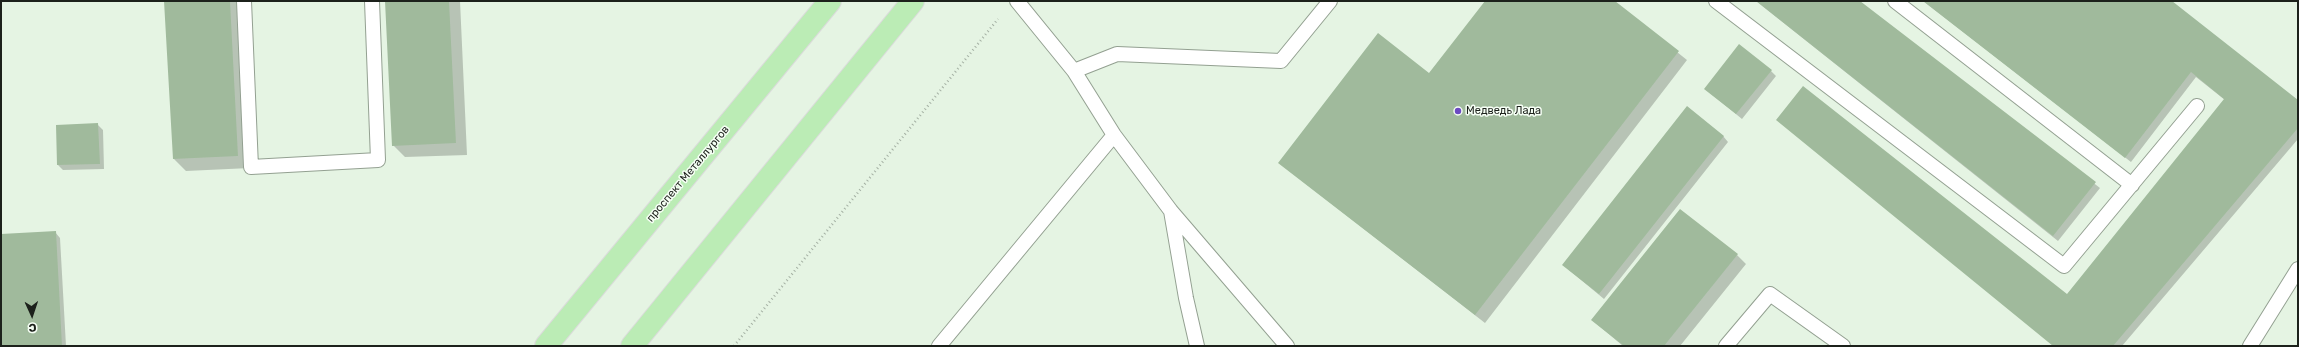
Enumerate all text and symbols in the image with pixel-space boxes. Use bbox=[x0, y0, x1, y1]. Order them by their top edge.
place label: Медведь Лада bbox=[1466, 104, 1541, 118]
marker: Медведь Лада bbox=[1453, 106, 1463, 116]
street label: проспект Металлургов bbox=[644, 123, 732, 225]
north arrow bbox=[12, 295, 52, 335]
text: С bbox=[28, 321, 37, 334]

